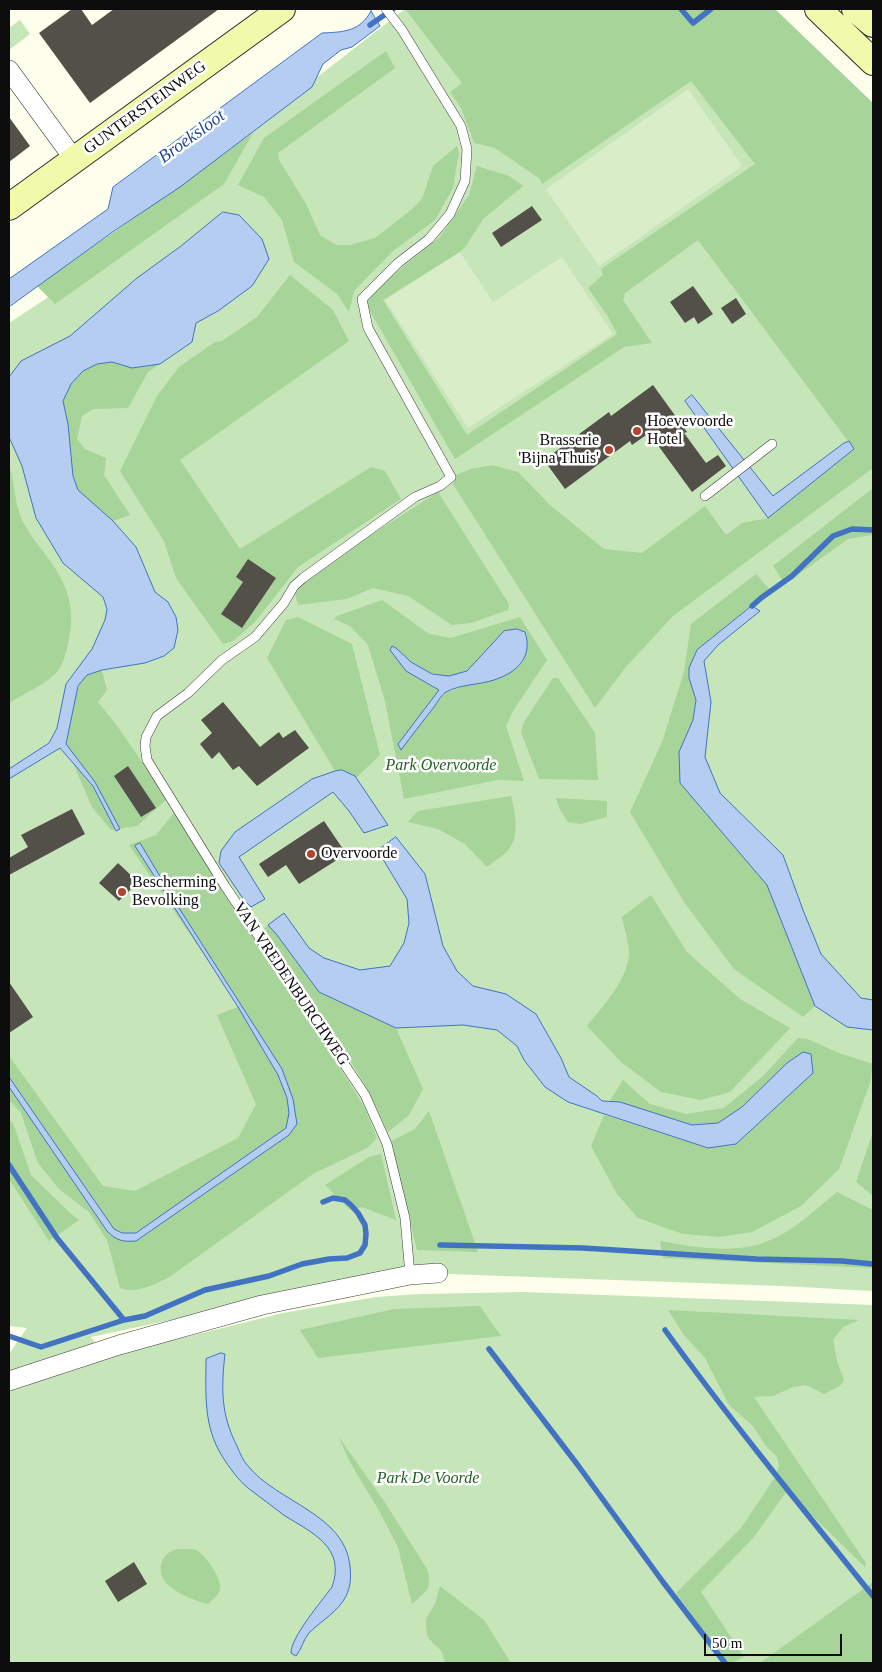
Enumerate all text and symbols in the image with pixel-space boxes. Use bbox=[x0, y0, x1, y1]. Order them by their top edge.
street label: GUNTERSTEINWEG bbox=[80, 57, 210, 159]
water label: Broeksloot bbox=[154, 106, 230, 168]
place label: Hoevevoorde Hotel bbox=[647, 412, 733, 450]
marker: Hoevevoorde Hotel bbox=[631, 425, 643, 437]
place label: Brasserie 'Bijna Thuis' bbox=[518, 431, 599, 469]
marker: Brasserie 'Bijna Thuis' bbox=[603, 444, 615, 456]
park label: Park Overvoorde bbox=[386, 756, 496, 776]
place label: Overvoorde bbox=[321, 844, 397, 864]
marker: Overvoorde bbox=[305, 848, 317, 860]
place label: Bescherming Bevolking bbox=[132, 873, 216, 911]
marker: Bescherming Bevolking bbox=[116, 886, 128, 898]
street label: VAN VREDENBURCHWEG bbox=[229, 899, 353, 1069]
park label: Park De Voorde bbox=[377, 1469, 479, 1489]
scale bar bbox=[707, 1624, 844, 1656]
text: 50 m bbox=[712, 1635, 742, 1651]

